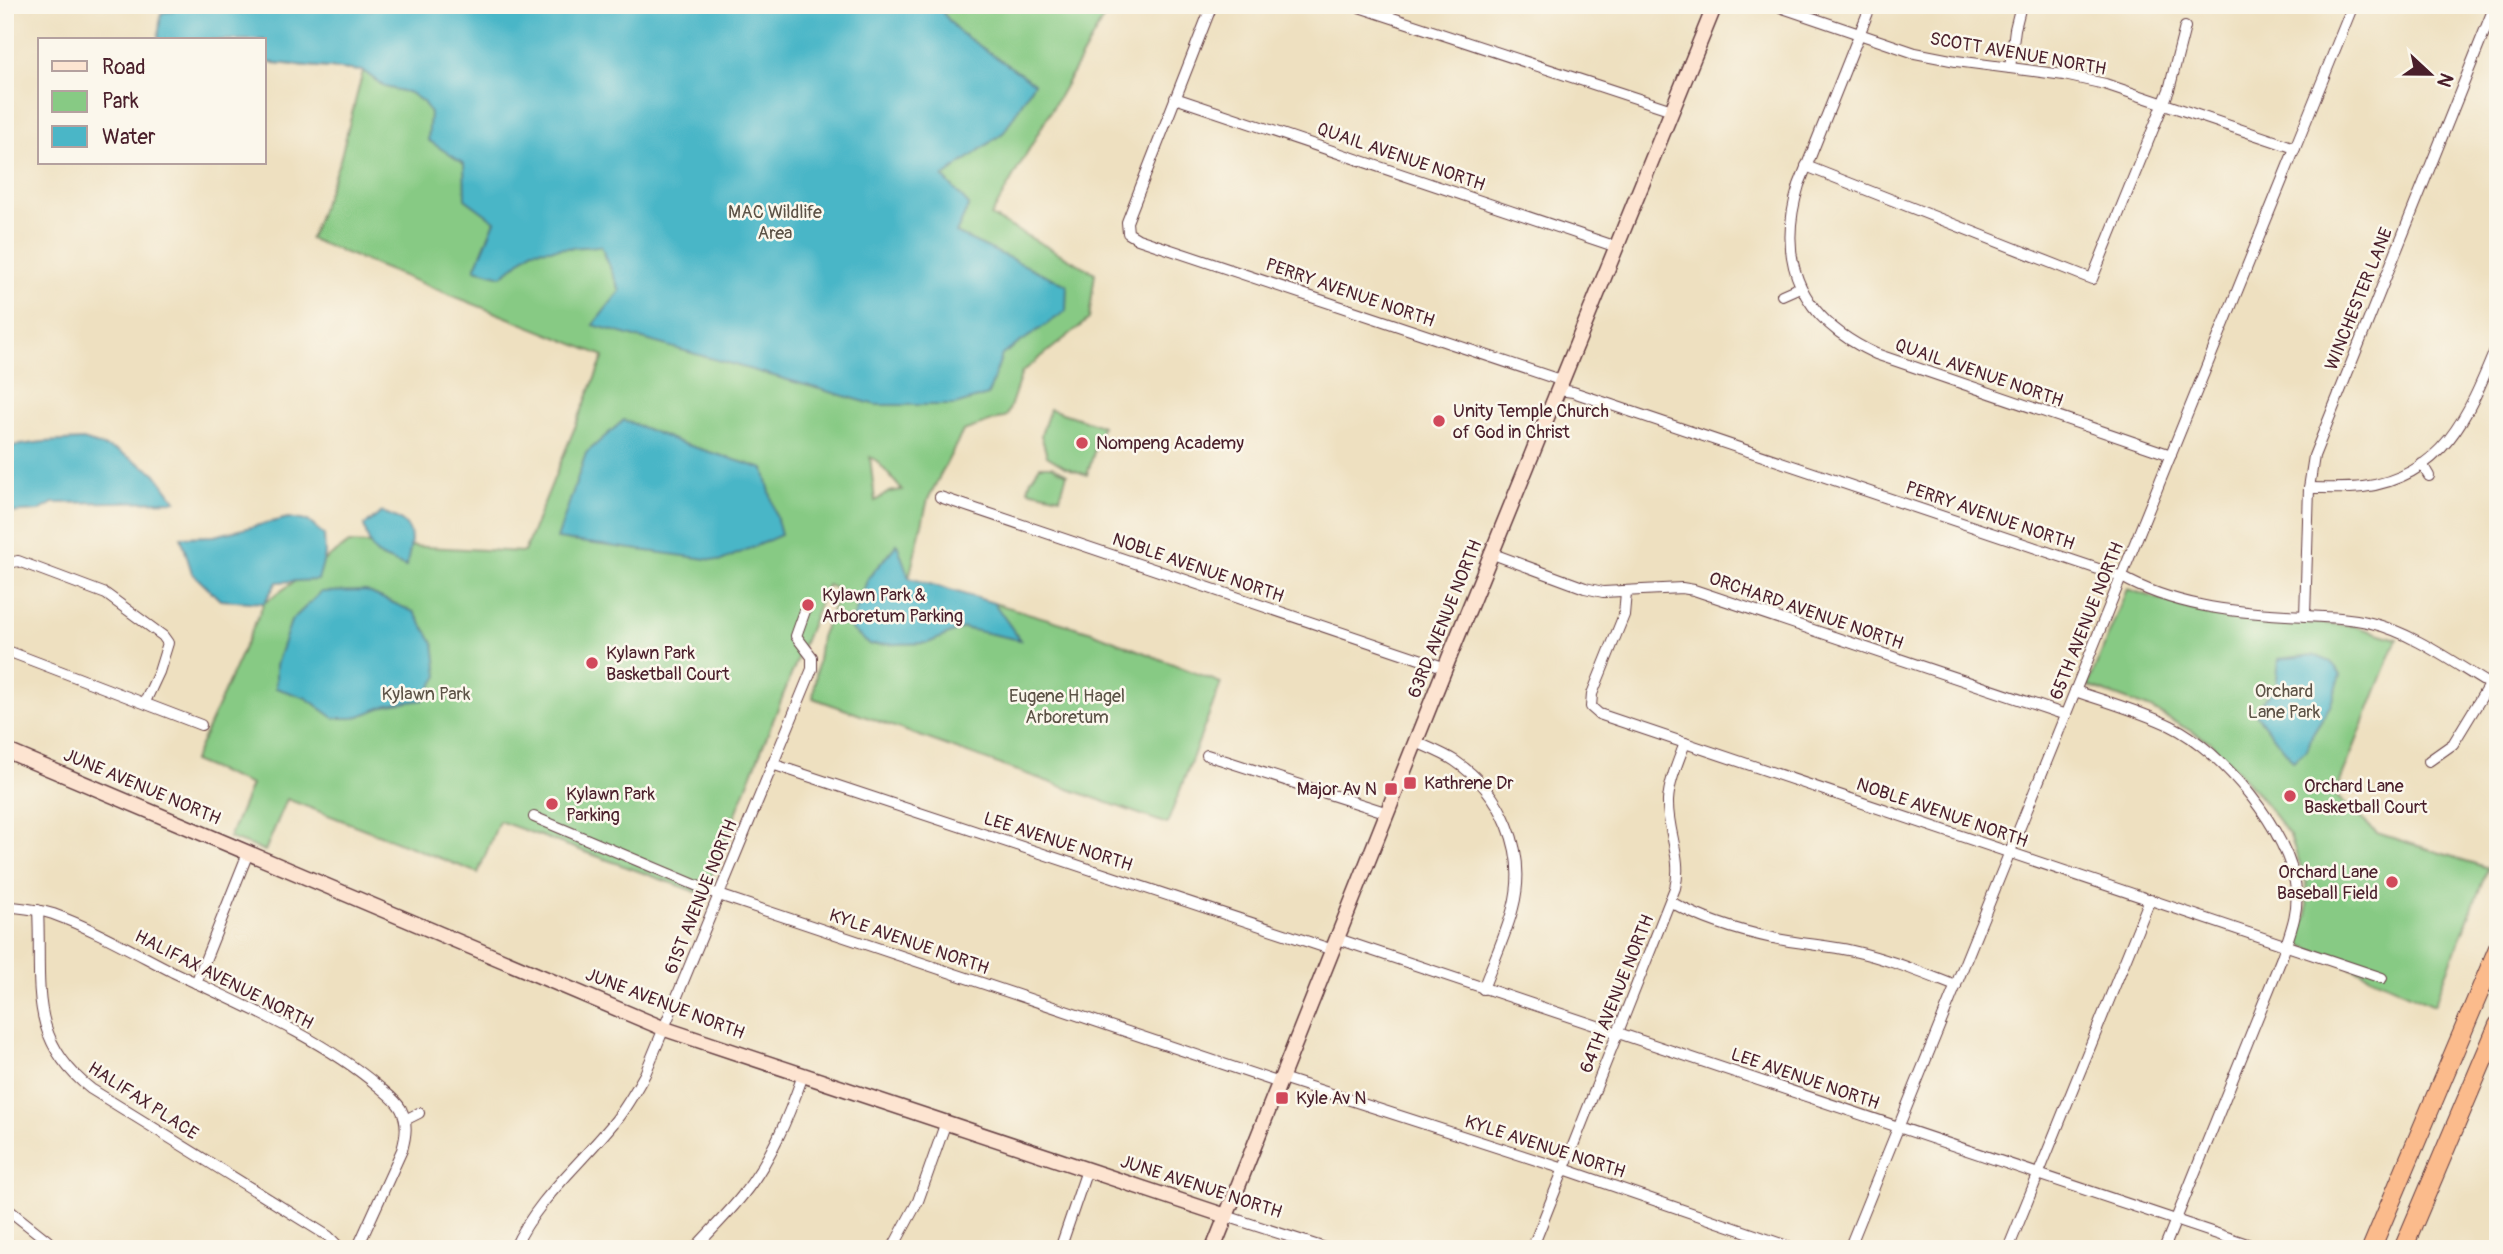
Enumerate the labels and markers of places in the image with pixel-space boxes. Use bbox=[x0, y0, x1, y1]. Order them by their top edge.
place label: Unity Temple Church of God in Christ bbox=[1453, 400, 1609, 444]
marker: Unity Temple Church of God in Christ bbox=[1431, 413, 1447, 429]
place label: Nompeng Academy bbox=[1096, 432, 1244, 455]
marker: Nompeng Academy bbox=[1074, 435, 1090, 451]
place label: Kylawn Park & Arboretum Parking bbox=[822, 584, 963, 628]
marker: Kylawn Park & Arboretum Parking bbox=[800, 597, 816, 613]
place label: Kylawn Park Basketball Court bbox=[606, 642, 730, 686]
marker: Kylawn Park Basketball Court bbox=[584, 655, 600, 671]
place label: Kathrene Dr bbox=[1424, 772, 1514, 795]
marker: Kathrene Dr bbox=[1402, 775, 1418, 791]
place label: Orchard Lane Basketball Court bbox=[2304, 775, 2428, 819]
place label: Major Av N bbox=[1297, 778, 1377, 801]
marker: Major Av N bbox=[1383, 781, 1399, 797]
place label: Kylawn Park Parking bbox=[566, 783, 655, 827]
marker: Orchard Lane Basketball Court bbox=[2282, 788, 2298, 804]
marker: Kylawn Park Parking bbox=[544, 796, 560, 812]
place label: Orchard Lane Baseball Field bbox=[2277, 861, 2378, 905]
marker: Orchard Lane Baseball Field bbox=[2384, 874, 2400, 890]
place label: Kyle Av N bbox=[1296, 1087, 1366, 1110]
marker: Kyle Av N bbox=[1274, 1090, 1290, 1106]

